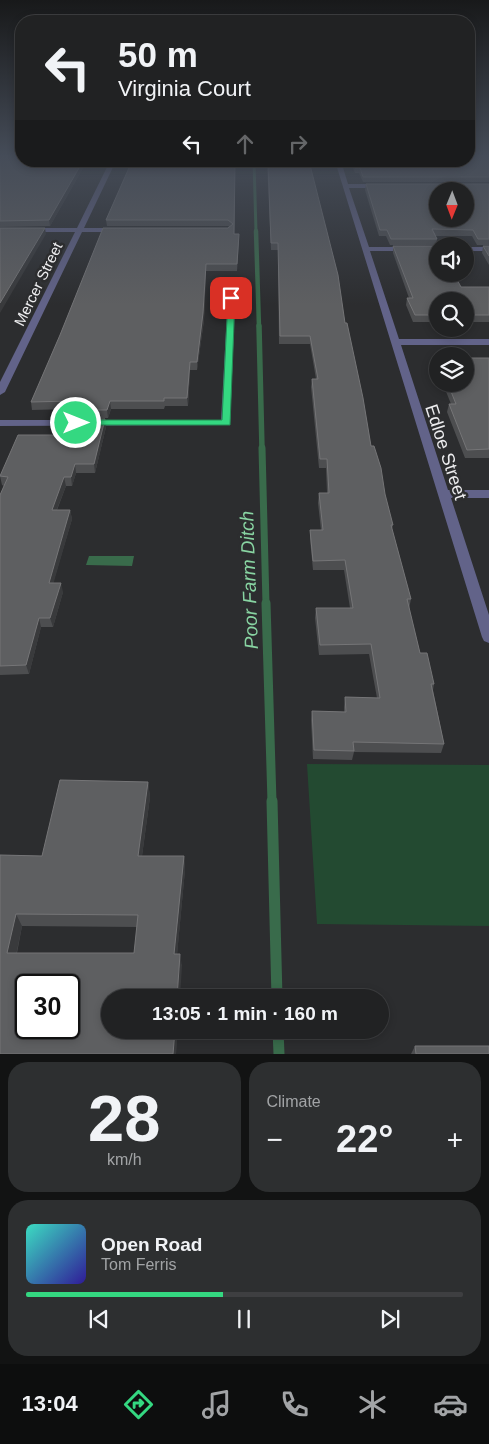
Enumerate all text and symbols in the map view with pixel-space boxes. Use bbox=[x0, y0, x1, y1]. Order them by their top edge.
icon: left bbox=[35, 35, 100, 100]
text: 50 m bbox=[118, 35, 198, 74]
text: Virginia Court bbox=[118, 76, 251, 101]
icon: left bbox=[178, 130, 206, 158]
icon: ahead bbox=[231, 130, 259, 158]
icon: right bbox=[284, 130, 312, 158]
north arrow bbox=[429, 182, 474, 228]
map controls bbox=[429, 182, 474, 392]
button: sound bbox=[429, 237, 474, 282]
street label: Mercer Street bbox=[10, 239, 66, 329]
pin bbox=[210, 277, 252, 319]
icon: arrive bbox=[217, 284, 245, 312]
button: search bbox=[429, 292, 474, 337]
button: layers bbox=[429, 347, 474, 392]
position arrow bbox=[49, 396, 101, 448]
street label: Edloe Street bbox=[421, 402, 471, 502]
water label: Poor Farm Ditch bbox=[236, 511, 262, 649]
speed limit sign: 30 bbox=[15, 974, 80, 1039]
text: 13:05 · 1 min · 160 m bbox=[152, 1003, 338, 1024]
text: 28 bbox=[88, 1082, 160, 1155]
text: Climate bbox=[267, 1093, 321, 1110]
text: 22° bbox=[336, 1118, 393, 1160]
text: − bbox=[267, 1124, 283, 1155]
text: + bbox=[447, 1124, 463, 1155]
text: km/h bbox=[107, 1151, 142, 1168]
text: Open Road bbox=[101, 1234, 202, 1255]
text: Tom Ferris bbox=[101, 1256, 177, 1273]
icon: previous bbox=[85, 1305, 113, 1333]
icon: pause bbox=[230, 1305, 258, 1333]
icon: next bbox=[376, 1305, 404, 1333]
icon: directions bbox=[121, 1387, 156, 1422]
icon: music bbox=[199, 1387, 234, 1422]
icon: phone bbox=[277, 1387, 312, 1422]
icon: climate bbox=[355, 1387, 390, 1422]
icon: car bbox=[433, 1387, 468, 1422]
text: 13:04 bbox=[21, 1391, 78, 1416]

